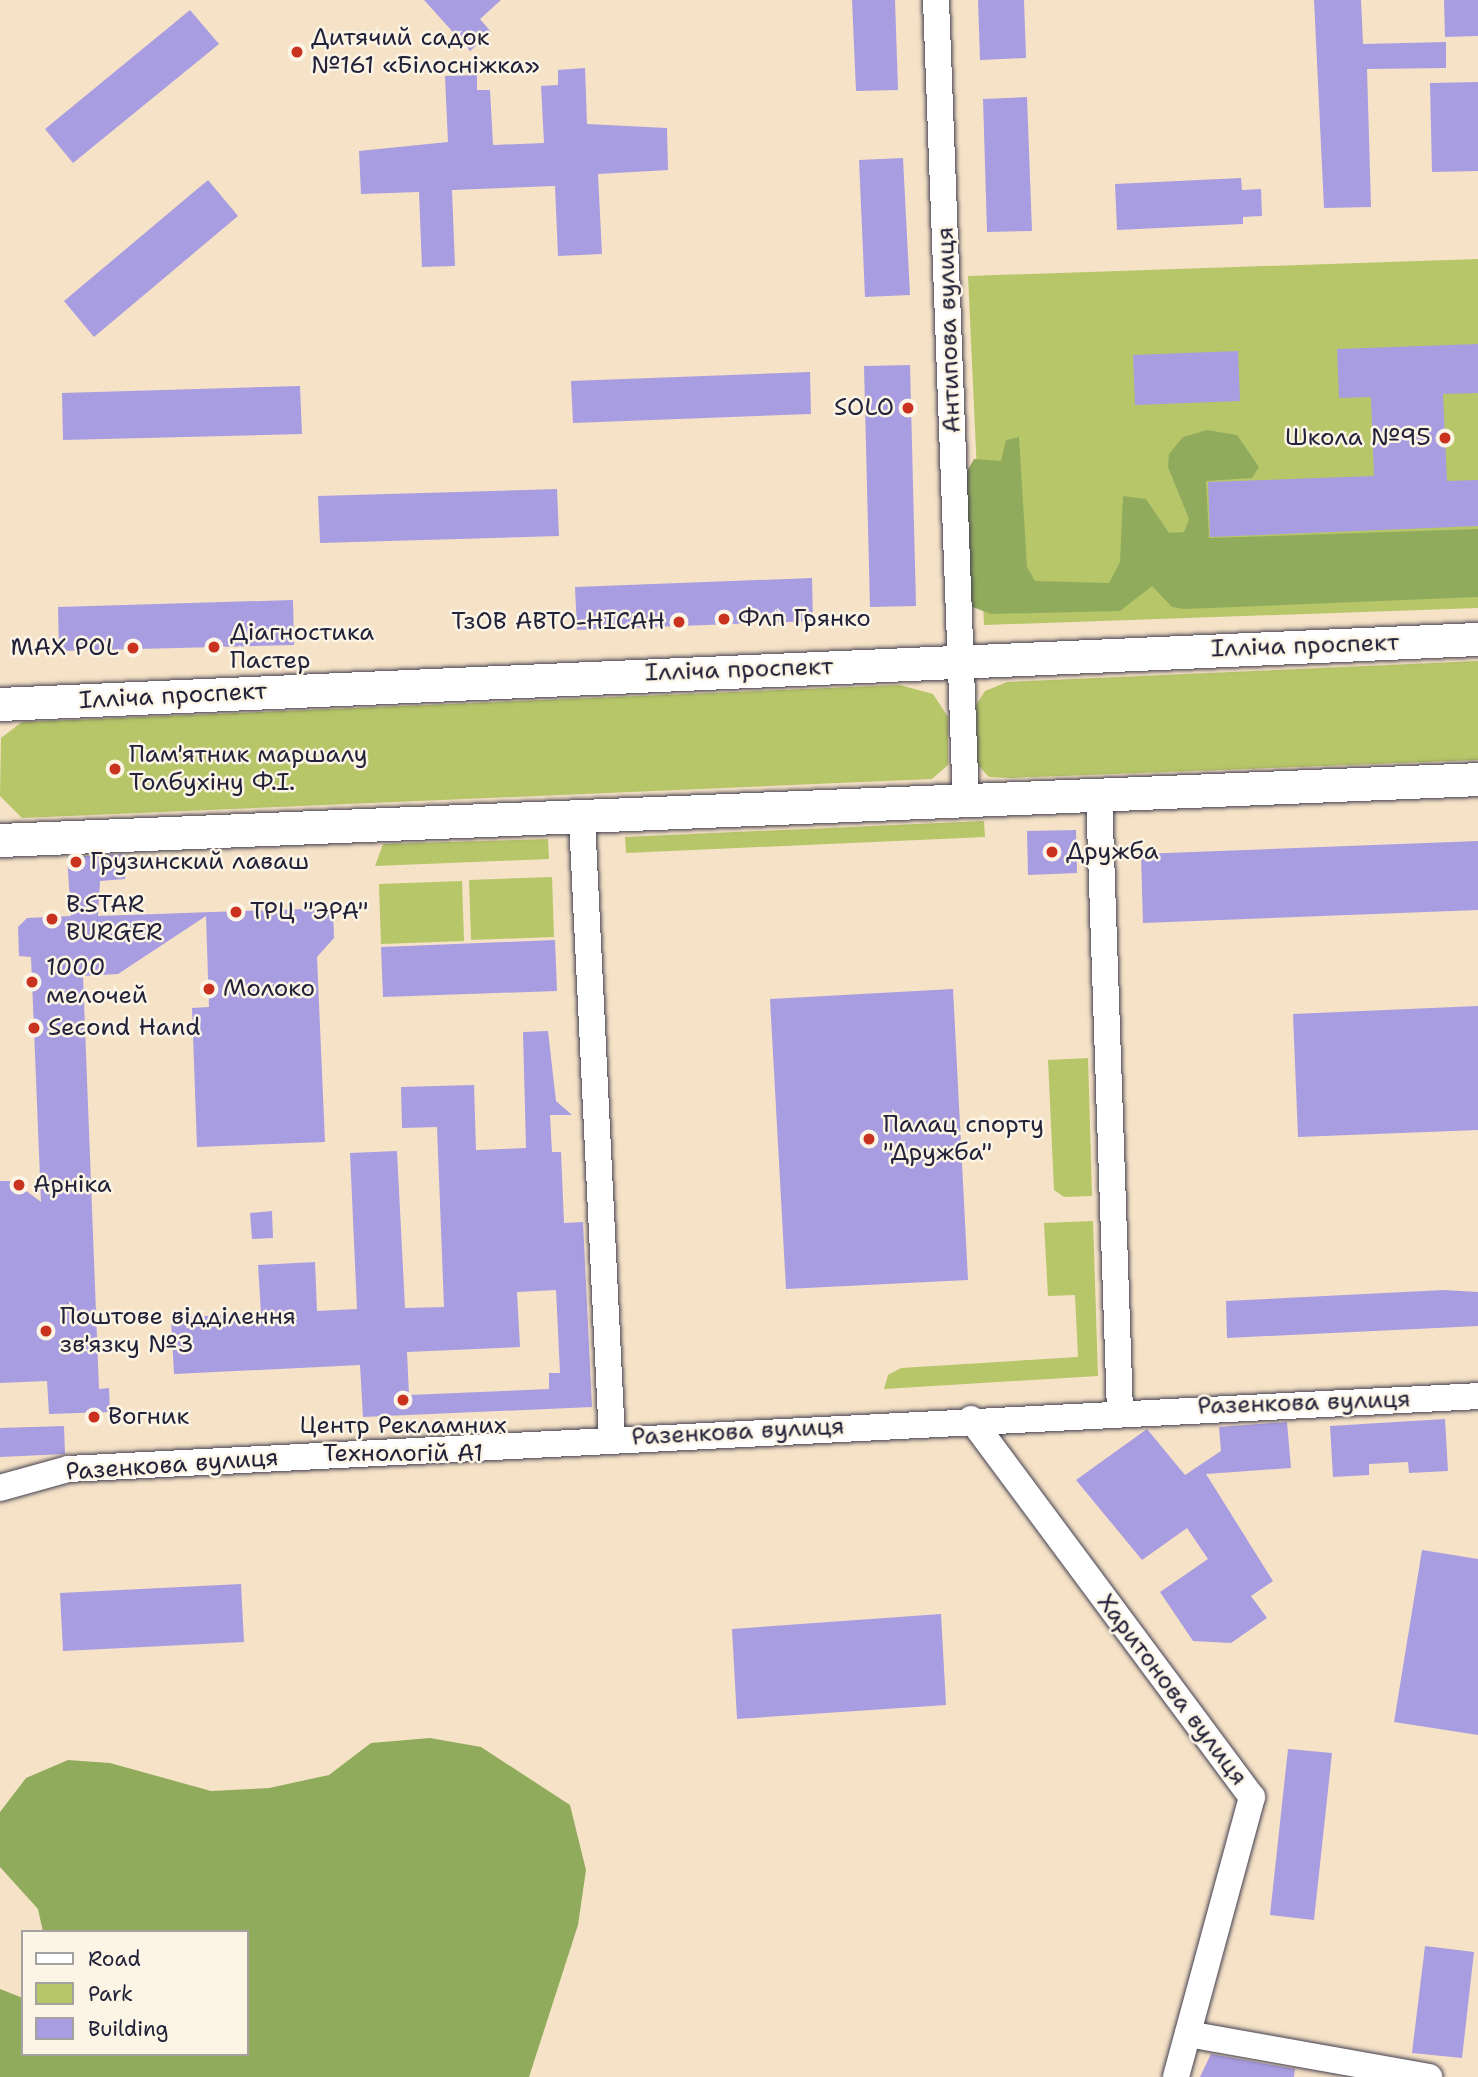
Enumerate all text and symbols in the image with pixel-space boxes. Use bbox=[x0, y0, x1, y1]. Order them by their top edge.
place label: Дитячий садок №161 «Білосніжка» bbox=[311, 24, 540, 80]
marker: Дитячий садок №161 «Білосніжка» bbox=[289, 44, 305, 60]
street label: Антипова вулиця bbox=[931, 226, 967, 434]
place label: SOLO bbox=[834, 394, 894, 422]
marker: SOLO bbox=[900, 400, 916, 416]
place label: Школа №95 bbox=[1285, 424, 1431, 452]
marker: Школа №95 bbox=[1437, 430, 1453, 446]
place label: Флп Грянко bbox=[738, 605, 871, 633]
place label: ТзОВ АВТО-НІСАН bbox=[451, 608, 665, 636]
marker: Флп Грянко bbox=[716, 611, 732, 627]
marker: ТзОВ АВТО-НІСАН bbox=[671, 614, 687, 630]
place label: Діагностика Пастер bbox=[230, 619, 374, 675]
street label: Ілліча проспект bbox=[1210, 628, 1400, 664]
place label: MAX POL bbox=[11, 634, 119, 662]
marker: Діагностика Пастер bbox=[204, 637, 224, 657]
marker: MAX POL bbox=[125, 640, 141, 656]
street label: Ілліча проспект bbox=[644, 652, 834, 688]
street label: Ілліча проспект bbox=[78, 677, 268, 715]
place label: Пам'ятник маршалу Толбухіну Ф.І. bbox=[129, 741, 367, 797]
marker: Пам'ятник маршалу Толбухіну Ф.І. bbox=[107, 761, 123, 777]
place label: Дружба bbox=[1066, 838, 1159, 866]
marker: Дружба bbox=[1044, 844, 1060, 860]
place label: Грузинский лаваш bbox=[90, 848, 309, 876]
marker: Грузинский лаваш bbox=[68, 854, 84, 870]
place label: B.STAR BURGER bbox=[66, 891, 163, 947]
place label: ТРЦ "ЭРА" bbox=[250, 898, 368, 926]
marker: ТРЦ "ЭРА" bbox=[228, 904, 244, 920]
marker: B.STAR BURGER bbox=[44, 911, 60, 927]
place label: 1000 мелочей bbox=[46, 954, 147, 1010]
marker: 1000 мелочей bbox=[24, 974, 40, 990]
place label: Молоко bbox=[223, 975, 315, 1003]
marker: Молоко bbox=[201, 981, 217, 997]
place label: Second Hand bbox=[48, 1014, 201, 1042]
marker: Second Hand bbox=[26, 1020, 42, 1036]
place label: Палац спорту "Дружба" bbox=[883, 1111, 1044, 1167]
marker: Палац спорту "Дружба" bbox=[861, 1131, 877, 1147]
place label: Арніка bbox=[33, 1171, 112, 1199]
marker: Арніка bbox=[11, 1177, 27, 1193]
place label: Поштове відділення зв'язку №3 bbox=[60, 1303, 296, 1359]
marker: Поштове відділення зв'язку №3 bbox=[38, 1323, 54, 1339]
street label: Разенкова вулиця bbox=[1197, 1385, 1411, 1421]
marker: Центр Рекламних Технологій А1 bbox=[395, 1392, 411, 1408]
place label: Вогник bbox=[108, 1403, 189, 1431]
marker: Вогник bbox=[86, 1409, 102, 1425]
place label: Центр Рекламних Технологій А1 bbox=[299, 1412, 507, 1468]
street label: Разенкова вулиця bbox=[631, 1412, 845, 1452]
street label: Разенкова вулиця bbox=[65, 1443, 279, 1487]
street label: Харитонова вулиця bbox=[1091, 1589, 1253, 1791]
legend bbox=[21, 1930, 248, 2056]
text: Road bbox=[88, 1945, 141, 1973]
text: Park bbox=[88, 1980, 133, 2008]
text: Building bbox=[88, 2015, 168, 2043]

